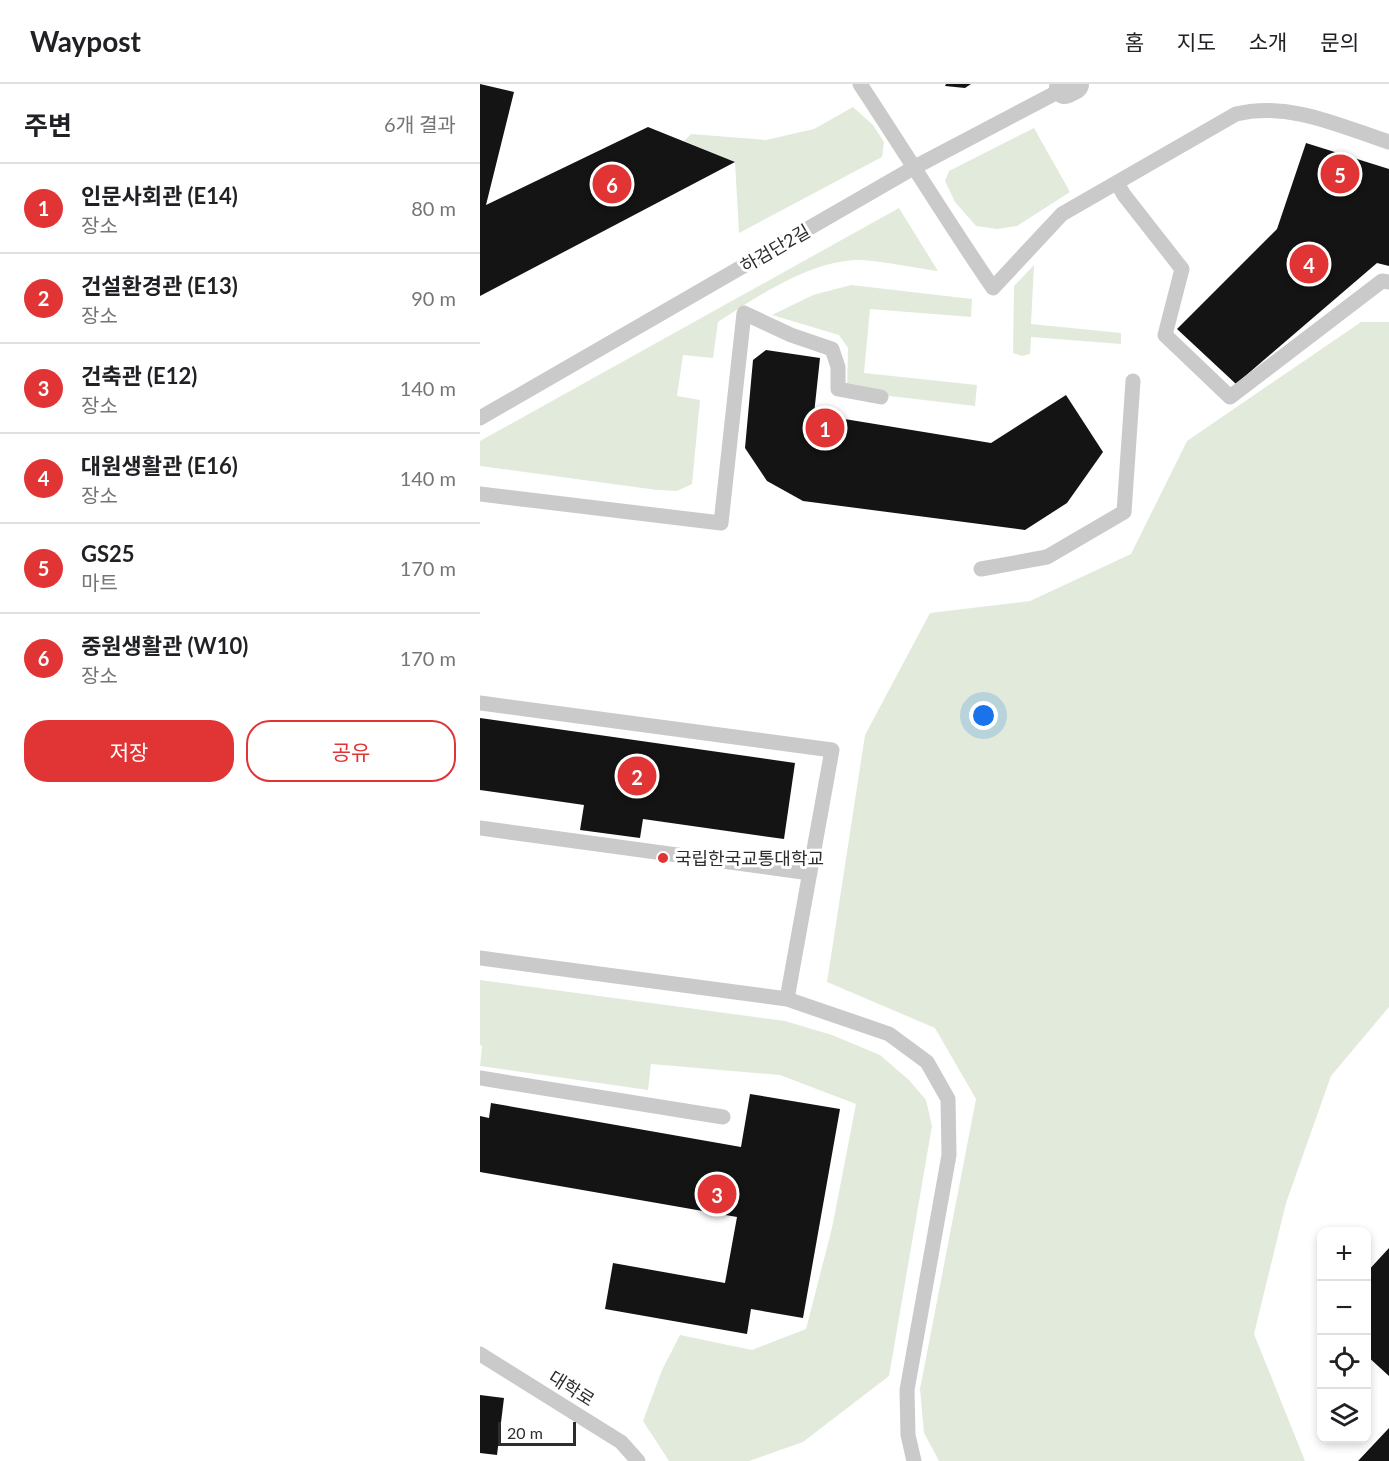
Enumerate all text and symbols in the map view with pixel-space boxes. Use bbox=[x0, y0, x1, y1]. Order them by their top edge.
text: Waypost bbox=[30, 24, 141, 58]
text: 홈 bbox=[1125, 29, 1144, 54]
text: 지도 bbox=[1177, 29, 1216, 54]
text: 소개 bbox=[1249, 29, 1287, 54]
text: 문의 bbox=[1320, 29, 1359, 54]
text: 주변 bbox=[24, 109, 72, 141]
text: 6개 결과 bbox=[384, 112, 456, 136]
pin: 5 bbox=[1320, 152, 1360, 196]
pin: 6 bbox=[592, 162, 632, 206]
text: 인문사회관 (E14) bbox=[81, 182, 238, 209]
text: 1 bbox=[38, 196, 49, 220]
text: 80 m bbox=[411, 196, 456, 220]
text: 장소 bbox=[81, 213, 118, 237]
street label: 하검단2길 bbox=[736, 219, 814, 277]
pin: 4 bbox=[1290, 242, 1328, 286]
text: 건설환경관 (E13) bbox=[81, 272, 238, 299]
text: 2 bbox=[38, 286, 49, 310]
text: 90 m bbox=[411, 286, 456, 310]
text: 장소 bbox=[81, 303, 118, 327]
text: 건축관 (E12) bbox=[81, 362, 197, 389]
text: 3 bbox=[38, 376, 49, 400]
text: 140 m bbox=[400, 376, 456, 400]
text: 장소 bbox=[81, 393, 118, 417]
pin: 1 bbox=[806, 406, 844, 450]
text: 대원생활관 (E16) bbox=[81, 452, 238, 479]
text: 4 bbox=[38, 466, 49, 490]
text: 140 m bbox=[400, 466, 456, 490]
text: 장소 bbox=[81, 483, 118, 507]
text: GS25 bbox=[81, 540, 135, 567]
text: 5 bbox=[38, 556, 49, 580]
text: 170 m bbox=[400, 556, 456, 580]
text: 마트 bbox=[81, 570, 118, 594]
text: 중원생활관 (W10) bbox=[81, 632, 248, 659]
text: 6 bbox=[38, 646, 49, 670]
text: 170 m bbox=[400, 646, 456, 670]
text: 장소 bbox=[81, 663, 118, 687]
your location bbox=[969, 701, 998, 730]
button: 저장 bbox=[24, 720, 234, 782]
button: 공유 bbox=[246, 720, 456, 782]
pin: 2 bbox=[618, 754, 656, 798]
place label: 국립한국교통대학교 bbox=[675, 847, 824, 869]
marker: 국립한국교통대학교 bbox=[656, 851, 670, 865]
pin: 3 bbox=[698, 1172, 736, 1216]
map controls bbox=[1317, 1227, 1371, 1443]
button: + bbox=[1317, 1227, 1371, 1281]
button: − bbox=[1317, 1281, 1371, 1335]
button: locate bbox=[1317, 1335, 1371, 1389]
street label: 대학로 bbox=[545, 1366, 599, 1410]
button: layers bbox=[1317, 1389, 1371, 1443]
scale bar bbox=[498, 1419, 576, 1446]
text: 20 m bbox=[507, 1423, 543, 1442]

